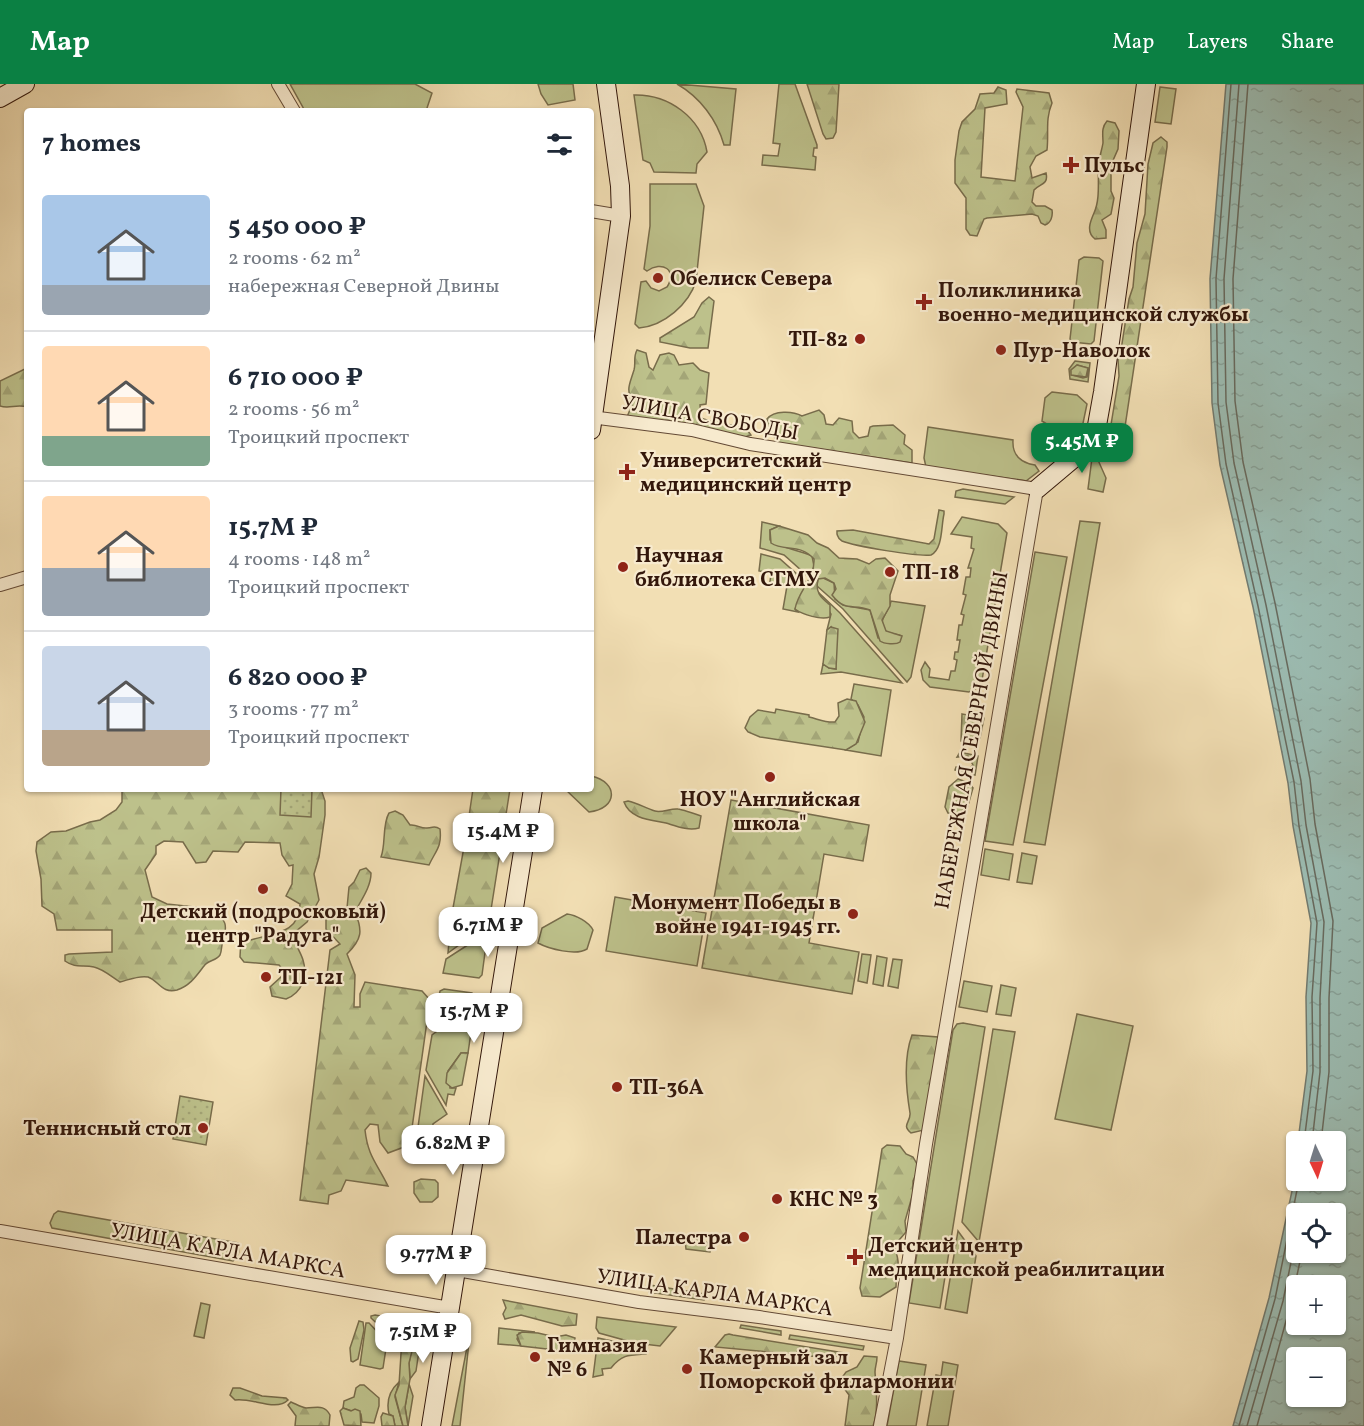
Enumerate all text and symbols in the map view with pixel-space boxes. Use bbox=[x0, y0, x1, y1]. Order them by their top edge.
text: Map bbox=[30, 23, 90, 62]
text: Map bbox=[1112, 28, 1154, 57]
text: Layers bbox=[1187, 28, 1248, 57]
text: Share bbox=[1281, 28, 1334, 57]
text: 7 homes bbox=[42, 126, 141, 162]
icon: filters bbox=[543, 128, 576, 161]
place label: Пульс bbox=[1084, 152, 1144, 181]
marker: Пульс bbox=[1062, 156, 1080, 174]
text: 5 450 000 ₽ bbox=[228, 209, 366, 245]
icon: home bbox=[90, 219, 162, 291]
text: 2 rooms · 62 m² bbox=[228, 245, 361, 273]
place label: Обелиск Севера bbox=[670, 265, 832, 294]
marker: Обелиск Севера bbox=[651, 271, 665, 285]
text: набережная Северной Двины bbox=[228, 273, 499, 301]
place label: Поликлиника военно-медицинской службы bbox=[938, 277, 1248, 330]
marker: Поликлиника военно-медицинской службы bbox=[915, 293, 933, 311]
place label: ТП-82 bbox=[788, 326, 848, 355]
marker: ТП-82 bbox=[853, 332, 867, 346]
place label: Пур-Наволок bbox=[1013, 337, 1151, 366]
marker: Пур-Наволок bbox=[994, 343, 1008, 357]
text: 6 710 000 ₽ bbox=[228, 360, 363, 396]
icon: home bbox=[90, 370, 162, 442]
street label: УЛИЦА СВОБОДЫ bbox=[619, 389, 801, 448]
text: 2 rooms · 56 m² bbox=[228, 396, 359, 424]
pin: 5.45M ₽ bbox=[1027, 423, 1137, 474]
text: Троицкий проспект bbox=[228, 424, 409, 452]
text: 5.45M ₽ bbox=[1045, 428, 1119, 456]
place label: Университетский медицинский центр bbox=[640, 447, 851, 500]
marker: Университетский медицинский центр bbox=[618, 463, 636, 481]
text: 15.7M ₽ bbox=[228, 510, 318, 546]
icon: home bbox=[90, 520, 162, 592]
place label: Научная библиотека СГМУ bbox=[635, 542, 819, 595]
text: 4 rooms · 148 m² bbox=[228, 546, 370, 574]
place label: ТП-18 bbox=[902, 559, 959, 588]
marker: Научная библиотека СГМУ bbox=[616, 560, 630, 574]
marker: ТП-18 bbox=[883, 565, 897, 579]
street label: НАБЕРЕЖНАЯ СЕВЕРНОЙ ДВИНЫ bbox=[928, 569, 1017, 912]
text: Троицкий проспект bbox=[228, 574, 409, 602]
text: 6 820 000 ₽ bbox=[228, 660, 368, 696]
icon: home bbox=[90, 670, 162, 742]
text: 3 rooms · 77 m² bbox=[228, 696, 359, 724]
text: Троицкий проспект bbox=[228, 724, 409, 752]
marker: НОУ "Английская школа" bbox=[763, 770, 777, 784]
place label: НОУ "Английская школа" bbox=[680, 786, 860, 839]
pin: 15.4M ₽ bbox=[448, 813, 558, 864]
text: 15.4M ₽ bbox=[467, 818, 539, 846]
marker: Детский (подросковый) центр "Радуга" bbox=[256, 882, 270, 896]
place label: Монумент Победы в войне 1941-1945 гг. bbox=[631, 889, 841, 942]
place label: Детский (подросковый) центр "Радуга" bbox=[140, 898, 386, 951]
pin: 6.71M ₽ bbox=[433, 907, 543, 958]
marker: Монумент Победы в войне 1941-1945 гг. bbox=[846, 907, 860, 921]
text: 6.71M ₽ bbox=[453, 912, 523, 940]
place label: ТП-121 bbox=[278, 964, 343, 993]
marker: ТП-121 bbox=[259, 970, 273, 984]
pin: 15.7M ₽ bbox=[419, 993, 529, 1044]
text: 15.7M ₽ bbox=[439, 998, 509, 1026]
place label: ТП-36А bbox=[629, 1074, 704, 1103]
marker: ТП-36А bbox=[610, 1080, 624, 1094]
place label: Теннисный стол bbox=[23, 1115, 191, 1144]
marker: Теннисный стол bbox=[196, 1121, 210, 1135]
pin: 6.82M ₽ bbox=[398, 1125, 508, 1176]
text: 6.82M ₽ bbox=[416, 1130, 490, 1158]
north arrow bbox=[1286, 1131, 1346, 1191]
map controls bbox=[1286, 1131, 1346, 1407]
place label: КНС № 3 bbox=[789, 1186, 878, 1215]
marker: КНС № 3 bbox=[770, 1192, 784, 1206]
button: locate bbox=[1286, 1203, 1346, 1263]
street label: УЛИЦА КАРЛА МАРКСА bbox=[108, 1217, 348, 1286]
place label: Палестра bbox=[635, 1224, 732, 1253]
marker: Палестра bbox=[737, 1230, 751, 1244]
place label: Детский центр медицинской реабилитации bbox=[868, 1232, 1165, 1285]
pin: 9.77M ₽ bbox=[381, 1235, 491, 1286]
text: 9.77M ₽ bbox=[400, 1240, 472, 1268]
marker: Детский центр медицинской реабилитации bbox=[846, 1248, 864, 1266]
street label: УЛИЦА КАРЛА МАРКСА bbox=[595, 1263, 835, 1324]
button: + bbox=[1286, 1275, 1346, 1335]
pin: 7.51M ₽ bbox=[368, 1313, 478, 1364]
text: 7.51M ₽ bbox=[389, 1318, 457, 1346]
place label: Гимназия № 6 bbox=[547, 1332, 648, 1385]
place label: Камерный зал Поморской филармонии bbox=[699, 1344, 954, 1397]
button: − bbox=[1286, 1347, 1346, 1407]
marker: Гимназия № 6 bbox=[528, 1350, 542, 1364]
marker: Камерный зал Поморской филармонии bbox=[680, 1362, 694, 1376]

